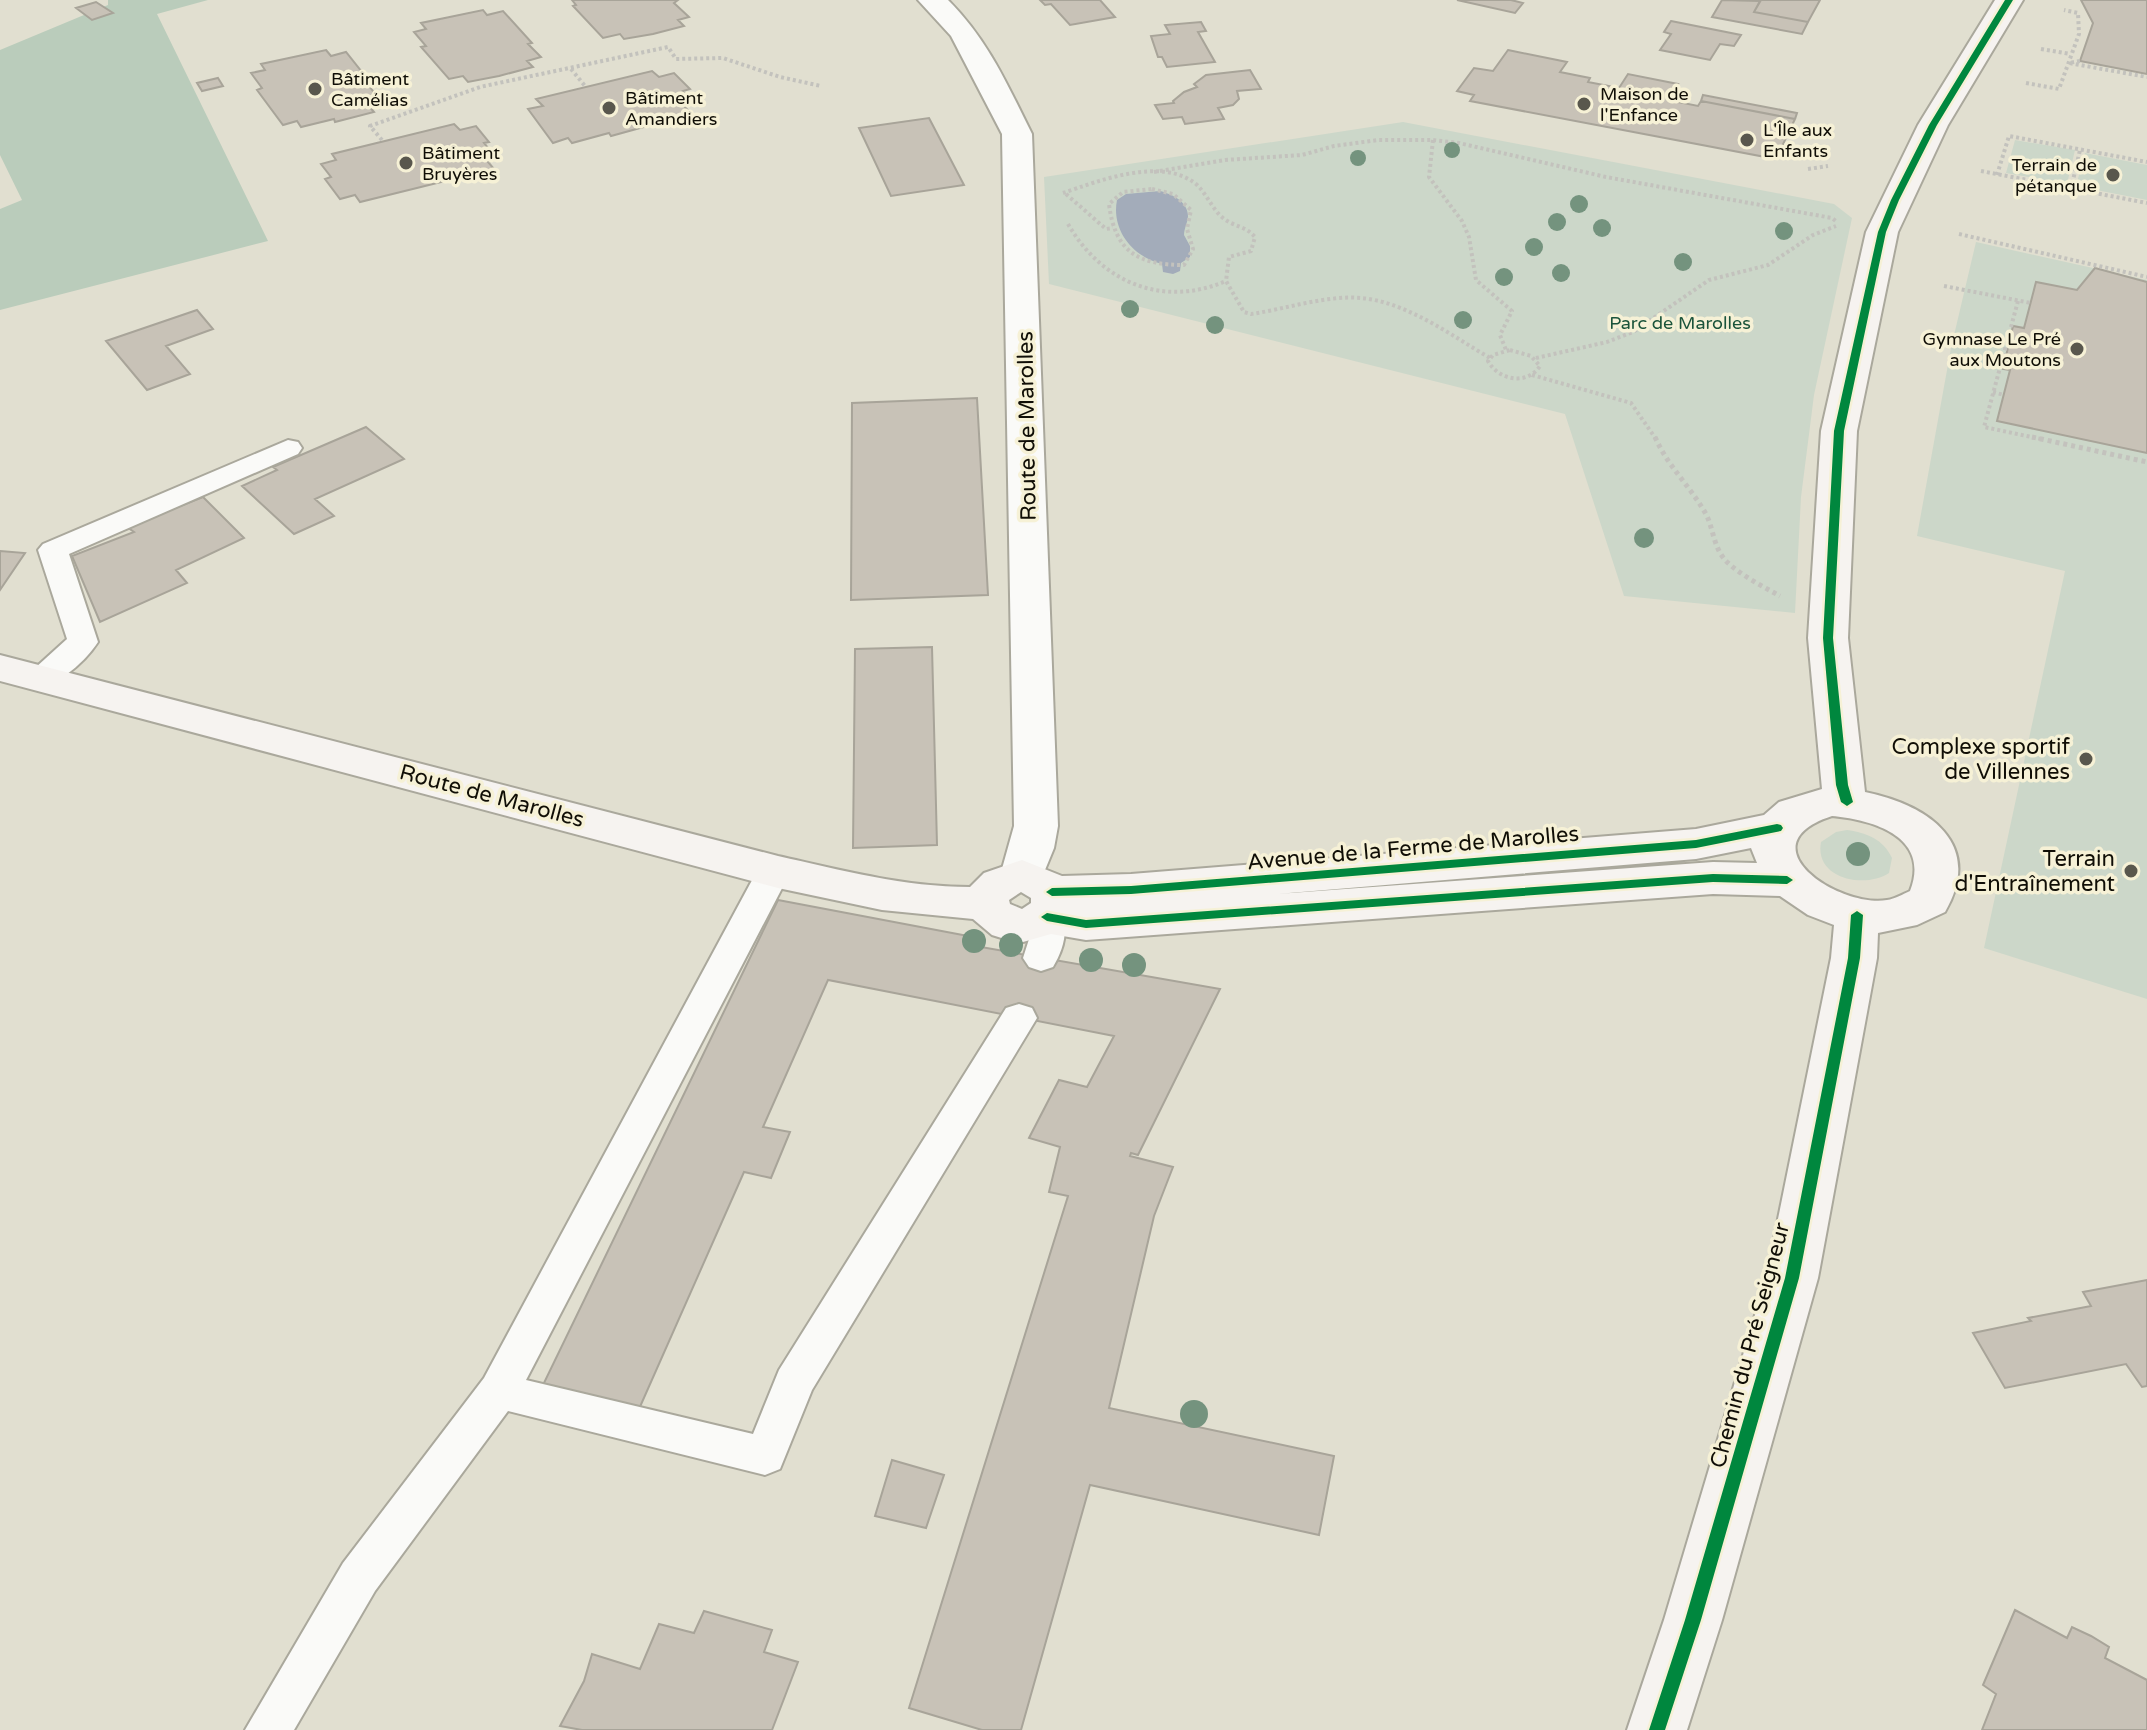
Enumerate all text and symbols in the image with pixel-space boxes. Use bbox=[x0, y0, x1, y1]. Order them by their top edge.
place label: Bâtiment Camélias bbox=[331, 68, 409, 111]
marker: Bâtiment Camélias bbox=[306, 80, 324, 98]
place label: Maison de l'Enfance bbox=[1600, 83, 1689, 126]
place label: Bâtiment Amandiers bbox=[625, 87, 717, 130]
marker: Maison de l'Enfance bbox=[1575, 95, 1593, 113]
marker: Bâtiment Amandiers bbox=[600, 99, 618, 117]
place label: L'Île aux Enfants bbox=[1763, 119, 1832, 162]
marker: L'Île aux Enfants bbox=[1738, 131, 1756, 149]
place label: Bâtiment Bruyères bbox=[422, 142, 500, 185]
marker: Bâtiment Bruyères bbox=[397, 154, 415, 172]
place label: Terrain de pétanque bbox=[2011, 154, 2097, 197]
marker: Terrain de pétanque bbox=[2104, 166, 2122, 184]
park label: Parc de Marolles bbox=[1609, 312, 1751, 334]
place label: Gymnase Le Pré aux Moutons bbox=[1923, 328, 2061, 371]
street label: Route de Marolles bbox=[1012, 331, 1042, 521]
marker: Gymnase Le Pré aux Moutons bbox=[2068, 340, 2086, 358]
place label: Complexe sportif de Villennes bbox=[1891, 734, 2071, 785]
marker: Complexe sportif de Villennes bbox=[2077, 750, 2095, 768]
street label: Route de Marolles bbox=[397, 759, 587, 833]
street label: Avenue de la Ferme de Marolles bbox=[1246, 821, 1580, 875]
place label: Terrain d'Entraînement bbox=[1955, 846, 2115, 897]
marker: Terrain d'Entraînement bbox=[2122, 862, 2140, 880]
street label: Chemin du Pré Seigneur bbox=[1705, 1219, 1795, 1471]

